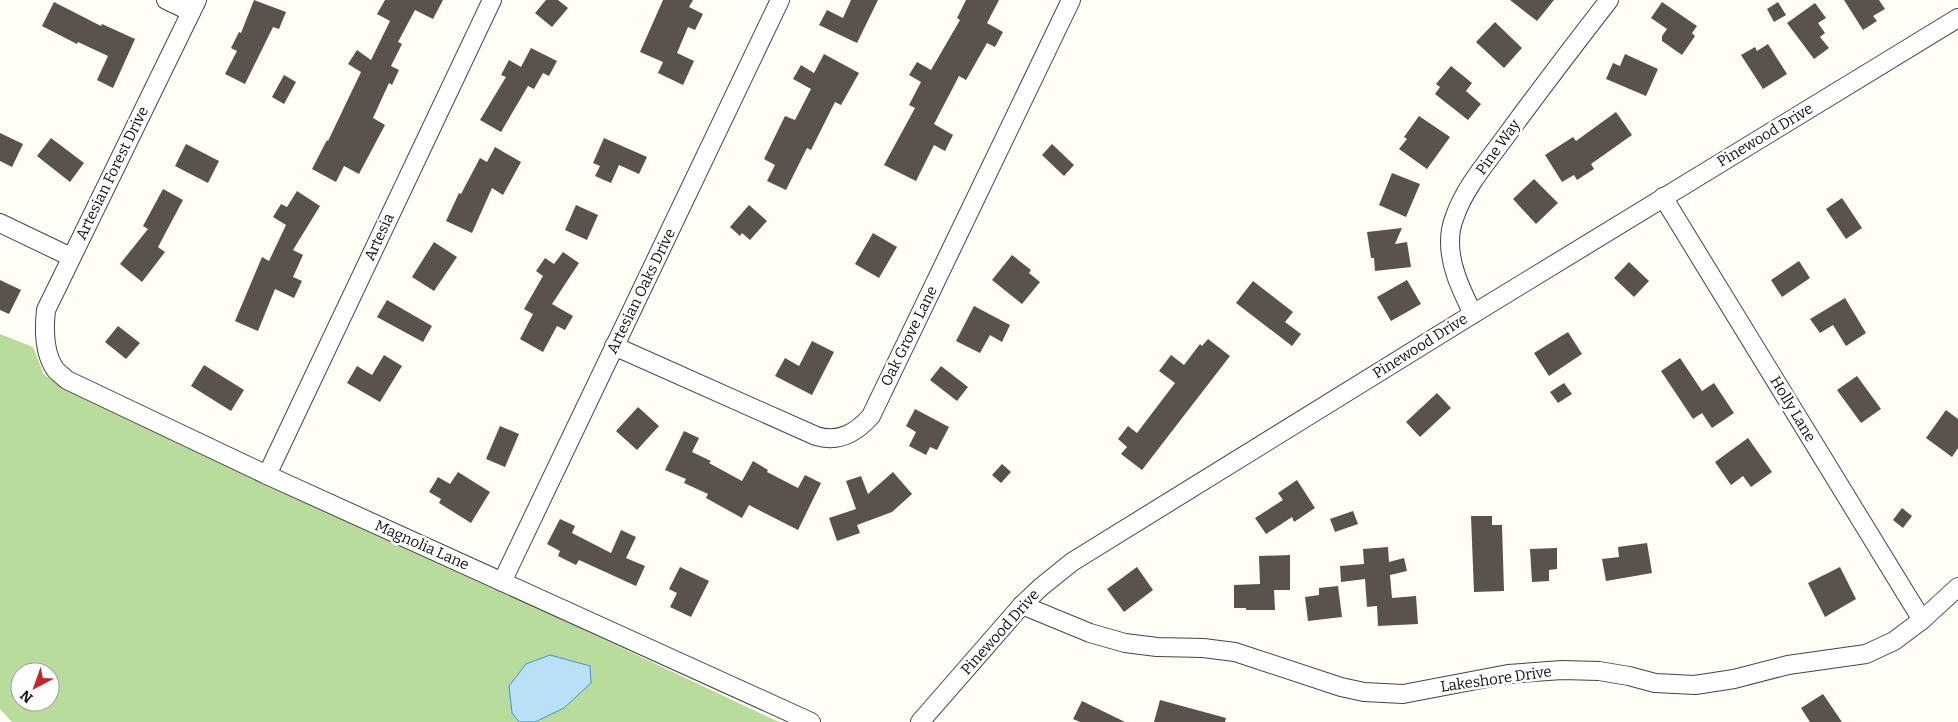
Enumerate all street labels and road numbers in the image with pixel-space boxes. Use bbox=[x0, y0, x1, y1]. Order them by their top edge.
street label: Pinewood Drive bbox=[1714, 99, 1816, 171]
street label: Artesian Forest Drive bbox=[72, 103, 152, 243]
street label: Pine Way bbox=[1472, 116, 1524, 178]
street label: Artesia bbox=[360, 211, 398, 263]
street label: Artesian Oaks Drive bbox=[603, 226, 679, 356]
street label: Oak Grove Lane bbox=[877, 283, 941, 389]
street label: Pinewood Drive bbox=[1369, 310, 1471, 382]
street label: Holly Lane bbox=[1766, 373, 1820, 445]
street label: Magnolia Lane bbox=[372, 516, 472, 574]
street label: Pinewood Drive bbox=[957, 586, 1043, 678]
street label: Lakeshore Drive bbox=[1439, 662, 1553, 696]

